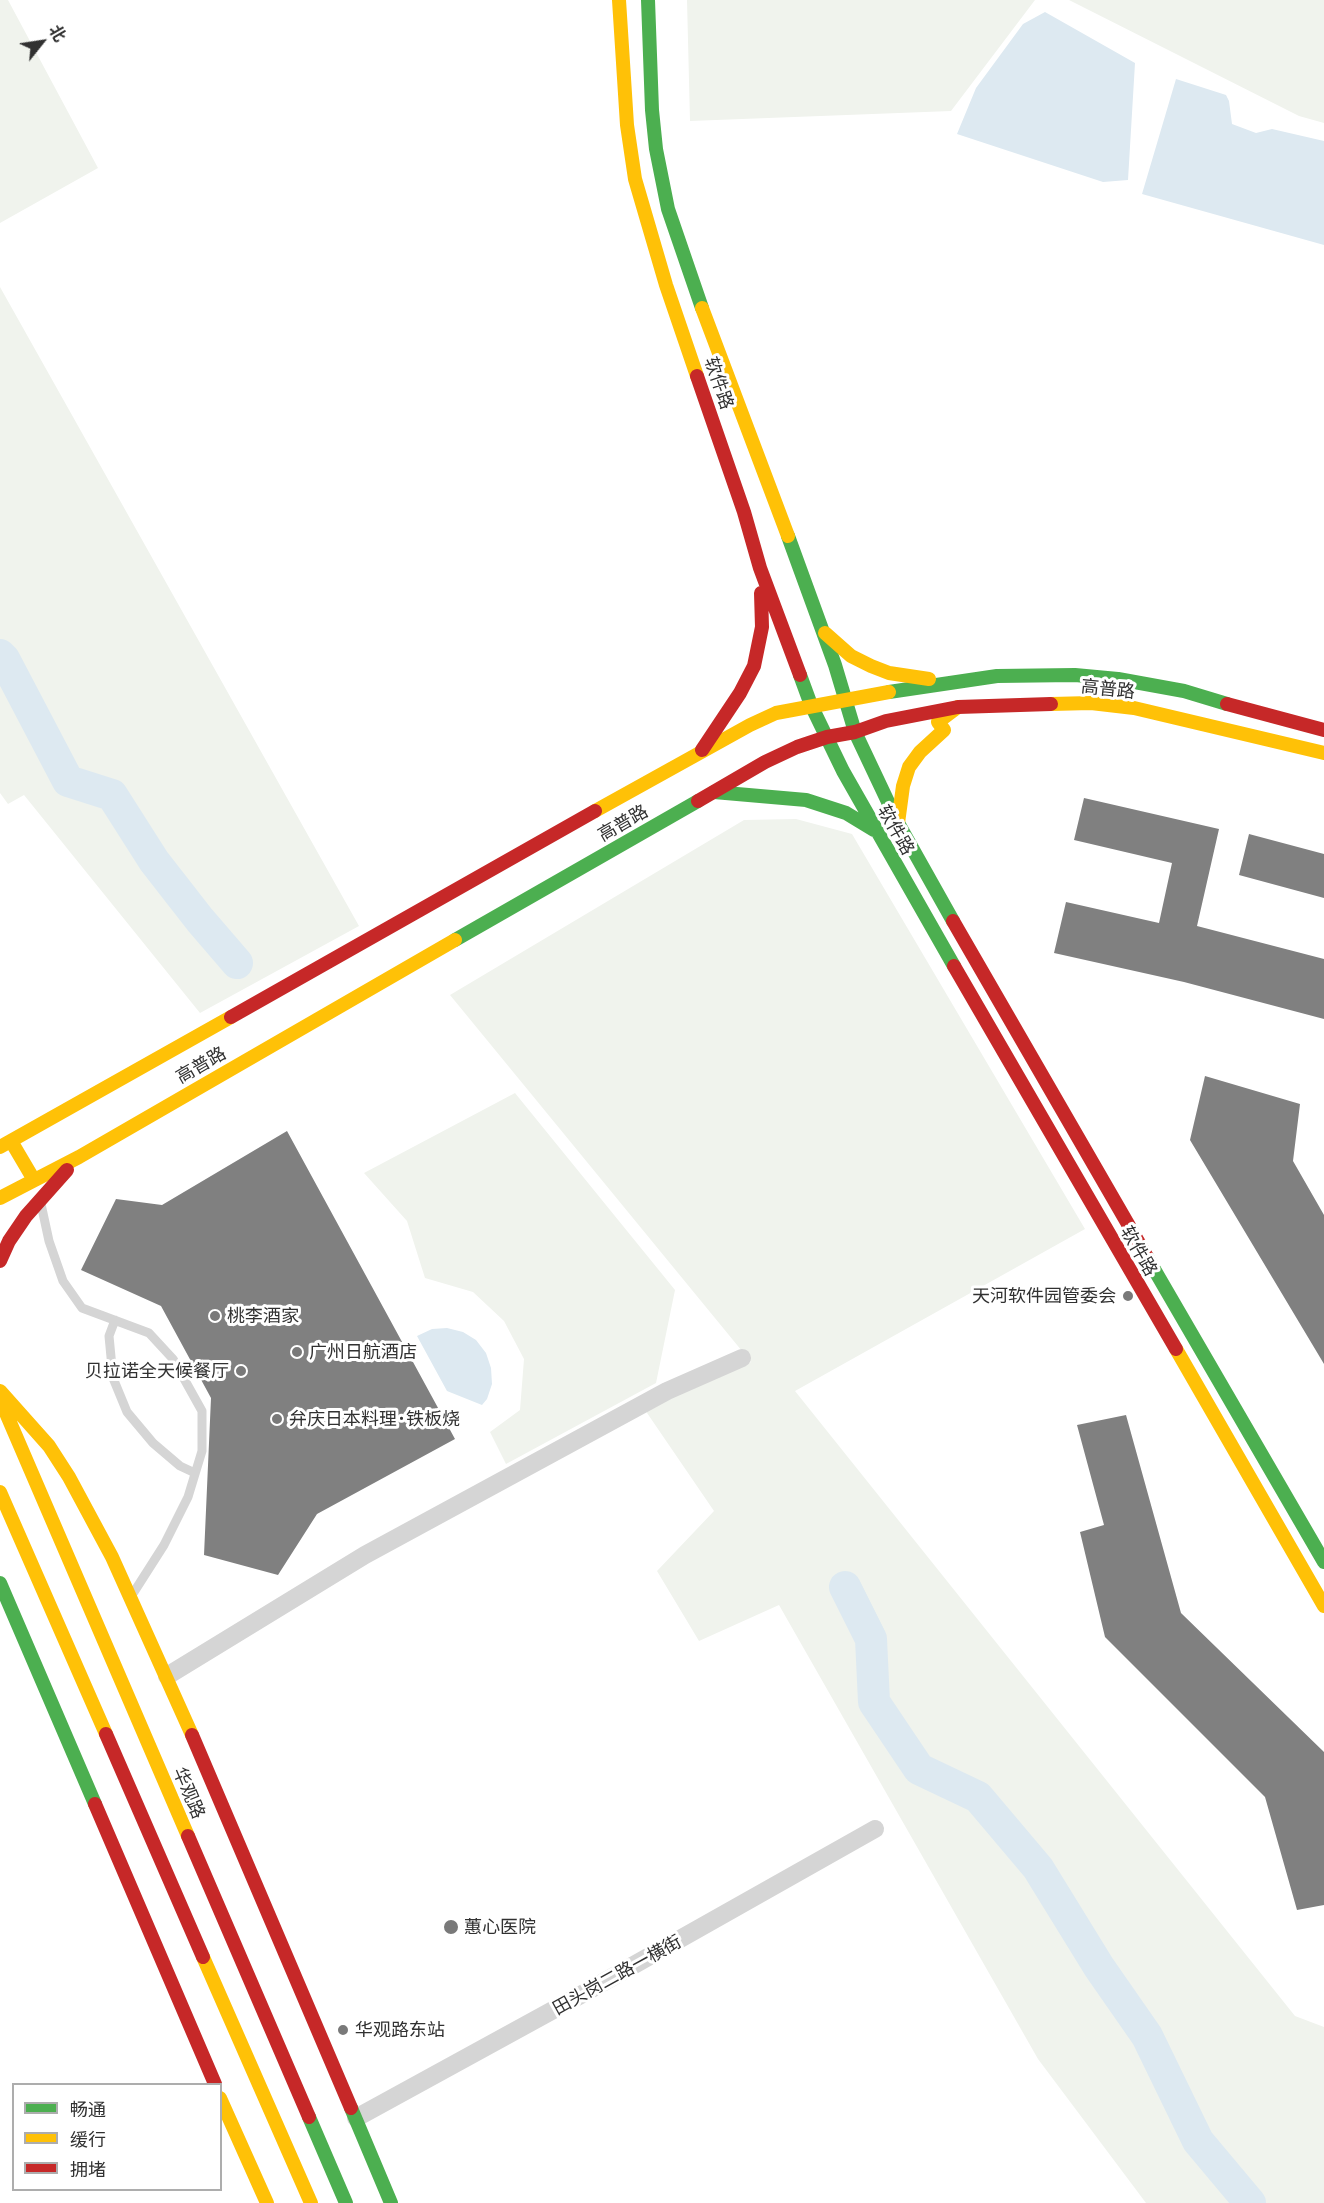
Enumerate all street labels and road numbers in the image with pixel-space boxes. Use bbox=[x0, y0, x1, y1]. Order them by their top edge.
street label: 软件路 bbox=[700, 354, 738, 412]
street label: 高普路 bbox=[1080, 675, 1136, 703]
street label: 高普路 bbox=[594, 800, 652, 846]
street label: 软件路 bbox=[873, 801, 919, 859]
street label: 高普路 bbox=[172, 1042, 230, 1088]
street label: 软件路 bbox=[1116, 1222, 1162, 1280]
street label: 华观路 bbox=[169, 1764, 209, 1822]
street label: 田头岗二路一横街 bbox=[549, 1931, 685, 2019]

